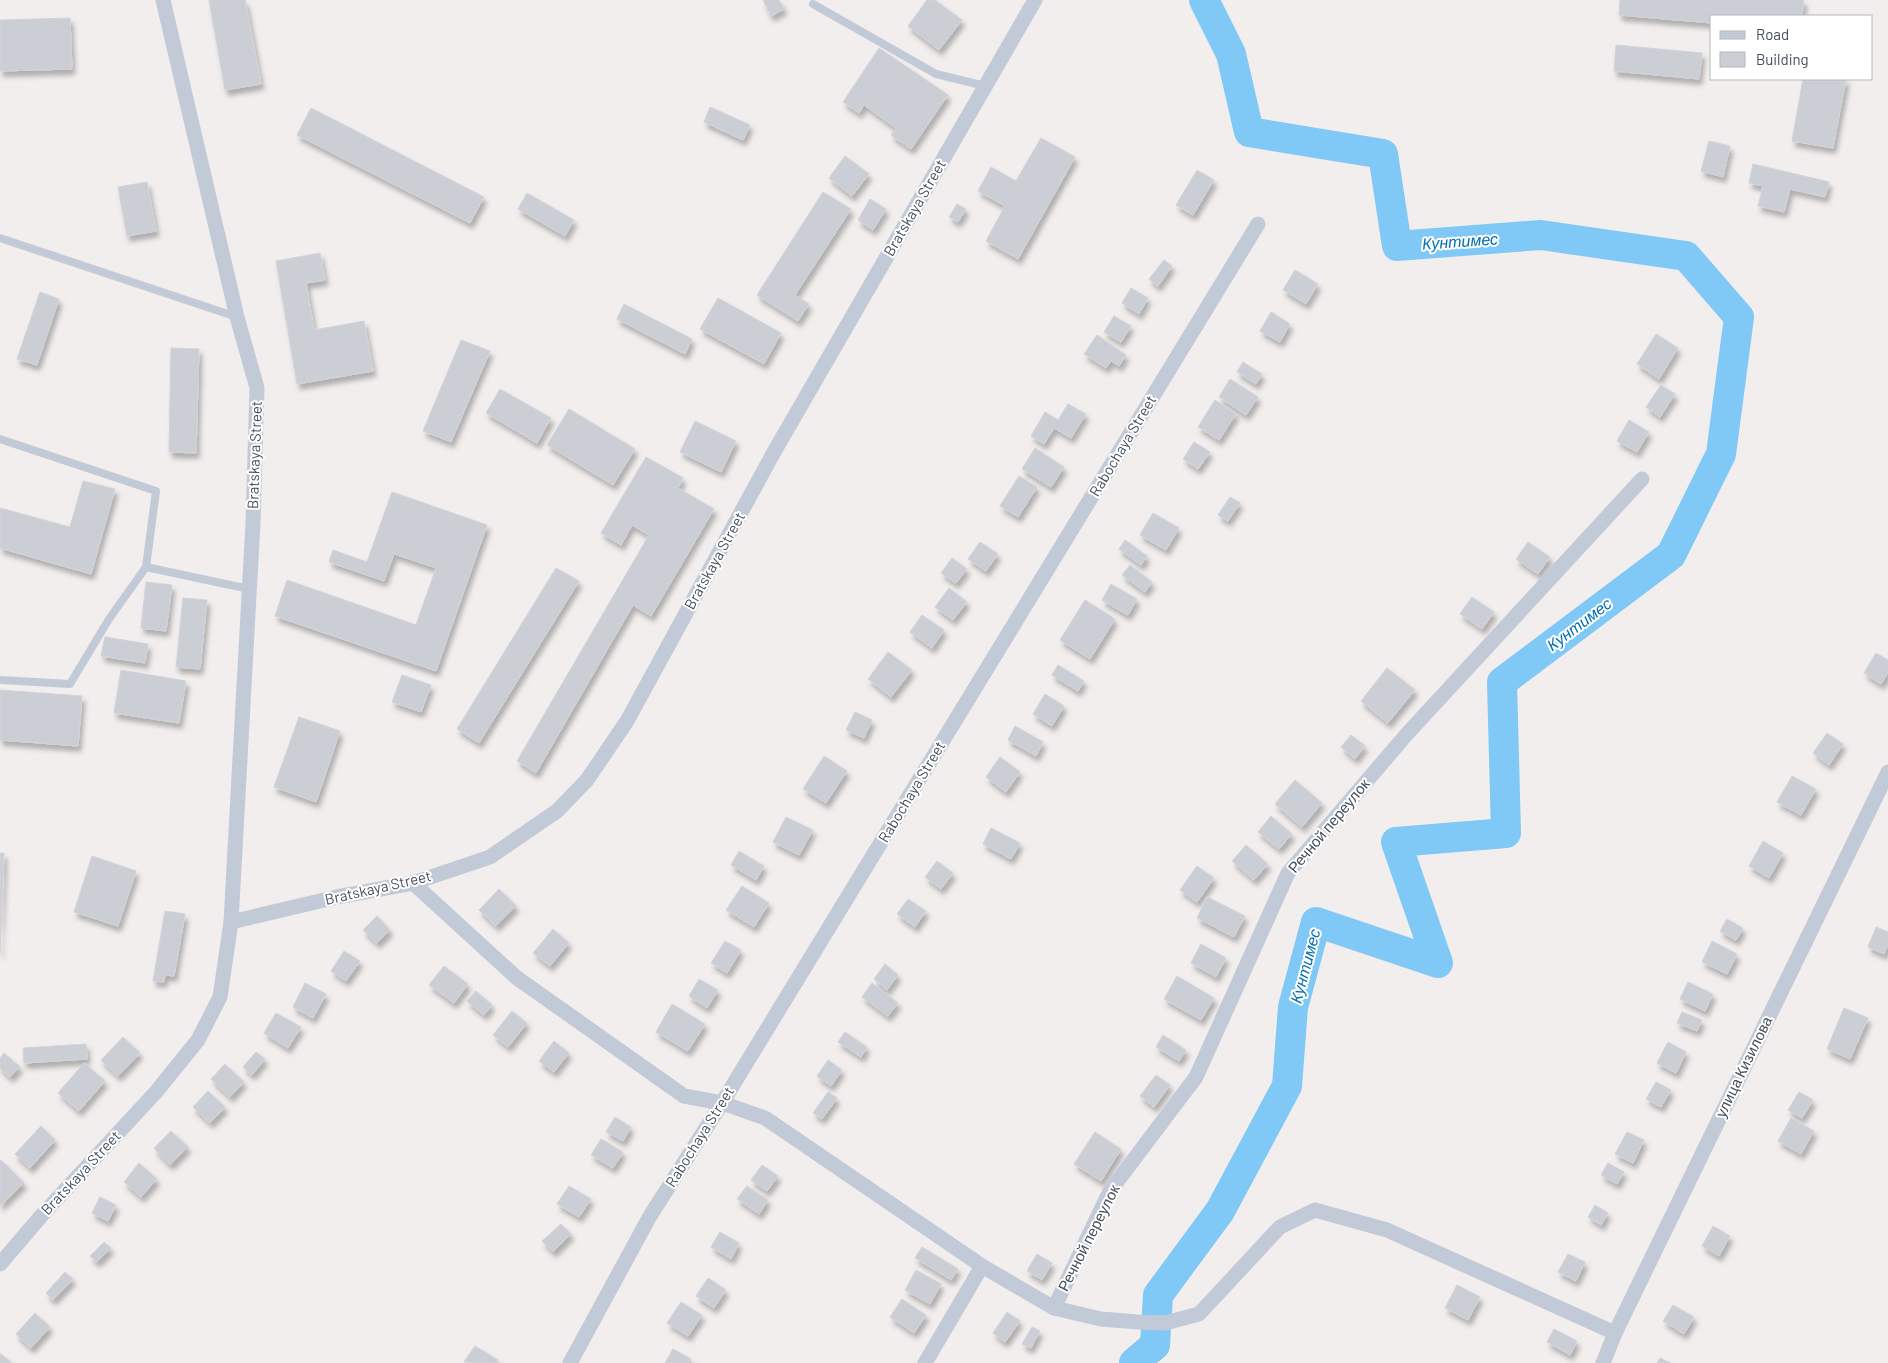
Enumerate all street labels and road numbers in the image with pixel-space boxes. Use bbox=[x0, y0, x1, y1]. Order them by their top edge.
street label: Bratskaya Street bbox=[879, 156, 949, 259]
street label: Rabochaya Street bbox=[1085, 392, 1159, 499]
street label: Bratskaya Street bbox=[243, 400, 265, 509]
street label: Bratskaya Street bbox=[680, 509, 748, 612]
street label: Rabochaya Street bbox=[874, 738, 948, 845]
street label: Речной переулок bbox=[1284, 774, 1373, 876]
street label: Bratskaya Street bbox=[323, 866, 433, 908]
street label: улица Кизилова bbox=[1711, 1013, 1776, 1120]
street label: Rabochaya Street bbox=[661, 1083, 737, 1190]
street label: Bratskaya Street bbox=[37, 1127, 124, 1218]
street label: Речной переулок bbox=[1054, 1181, 1123, 1294]

